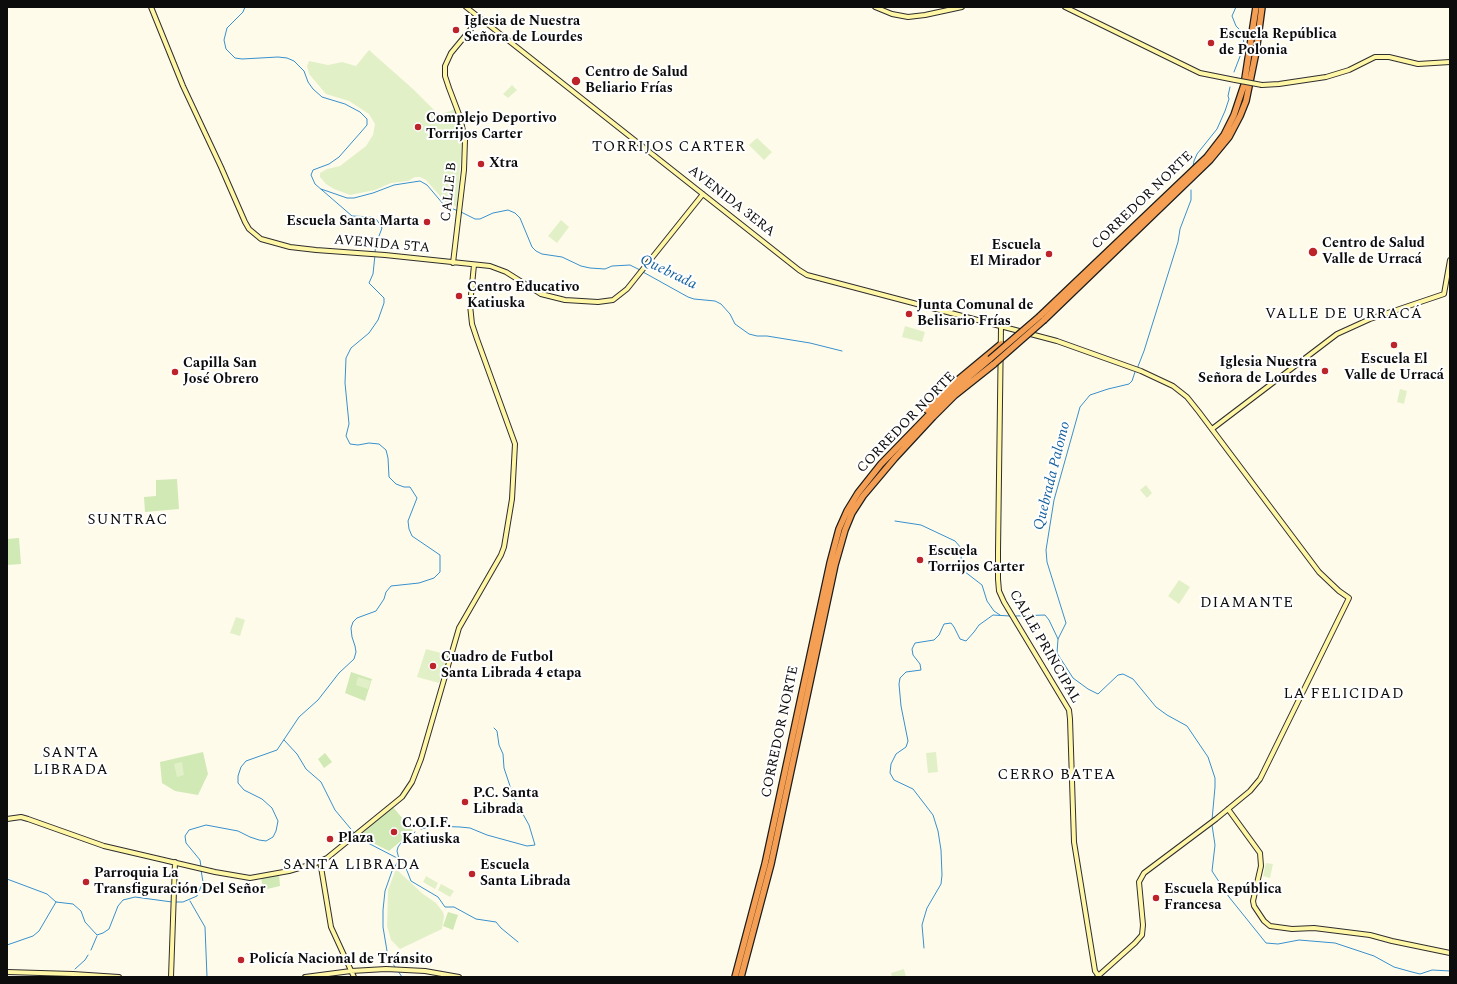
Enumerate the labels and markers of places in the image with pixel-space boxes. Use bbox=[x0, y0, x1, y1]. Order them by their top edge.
place label: Iglesia de Nuestra Señora de Lourdes bbox=[464, 14, 583, 46]
marker: Iglesia de Nuestra Señora de Lourdes bbox=[451, 25, 461, 35]
place label: Escuela República de Polonia bbox=[1219, 27, 1337, 60]
marker: Escuela República de Polonia bbox=[1206, 38, 1216, 48]
place label: Centro de Salud Beliario Frías bbox=[585, 65, 688, 98]
marker: Centro de Salud Beliario Frías bbox=[570, 75, 582, 87]
place label: Complejo Deportivo Torrijos Carter bbox=[426, 111, 557, 144]
marker: Complejo Deportivo Torrijos Carter bbox=[413, 122, 423, 132]
place label: Xtra bbox=[489, 156, 518, 172]
marker: Xtra bbox=[476, 159, 486, 169]
place label: Escuela Santa Marta bbox=[286, 214, 419, 230]
marker: Escuela Santa Marta bbox=[422, 217, 432, 227]
place label: Centro de Salud Valle de Urracá bbox=[1322, 236, 1425, 268]
place label: Escuela El Mirador bbox=[970, 238, 1041, 270]
marker: Centro de Salud Valle de Urracá bbox=[1307, 246, 1319, 258]
marker: Escuela El Mirador bbox=[1044, 249, 1054, 259]
place label: Centro Educativo Katiuska bbox=[467, 280, 580, 312]
marker: Centro Educativo Katiuska bbox=[454, 291, 464, 301]
place label: Junta Comunal de Belisario Frías bbox=[917, 298, 1033, 330]
marker: Junta Comunal de Belisario Frías bbox=[904, 309, 914, 319]
marker: Escuela El Valle de Urracá bbox=[1389, 340, 1399, 350]
place label: Escuela El Valle de Urracá bbox=[1344, 352, 1444, 384]
place label: Iglesia Nuestra Señora de Lourdes bbox=[1198, 355, 1317, 388]
place label: Capilla San José Obrero bbox=[183, 356, 259, 388]
marker: Iglesia Nuestra Señora de Lourdes bbox=[1320, 366, 1330, 376]
marker: Capilla San José Obrero bbox=[170, 367, 180, 377]
place label: Escuela Torrijos Carter bbox=[928, 544, 1024, 576]
marker: Escuela Torrijos Carter bbox=[915, 555, 925, 565]
place label: Cuadro de Futbol Santa Librada 4 etapa bbox=[441, 650, 581, 682]
marker: Cuadro de Futbol Santa Librada 4 etapa bbox=[428, 661, 438, 671]
place label: P.C. Santa Librada bbox=[473, 786, 539, 818]
marker: P.C. Santa Librada bbox=[460, 797, 470, 807]
place label: C.O.I.F. Katiuska bbox=[402, 816, 460, 848]
marker: C.O.I.F. Katiuska bbox=[389, 827, 399, 837]
place label: Plaza bbox=[338, 831, 374, 847]
marker: Plaza bbox=[325, 834, 335, 844]
place label: Escuela Santa Librada bbox=[480, 858, 571, 890]
place label: Parroquia La Transfiguración Del Señor bbox=[94, 866, 265, 898]
marker: Escuela Santa Librada bbox=[467, 869, 477, 879]
marker: Parroquia La Transfiguración Del Señor bbox=[81, 877, 91, 887]
place label: Escuela República Francesa bbox=[1164, 882, 1282, 914]
marker: Escuela República Francesa bbox=[1151, 893, 1161, 903]
place label: Policía Nacional de Tránsito bbox=[249, 952, 433, 968]
marker: Policía Nacional de Tránsito bbox=[236, 955, 246, 965]

